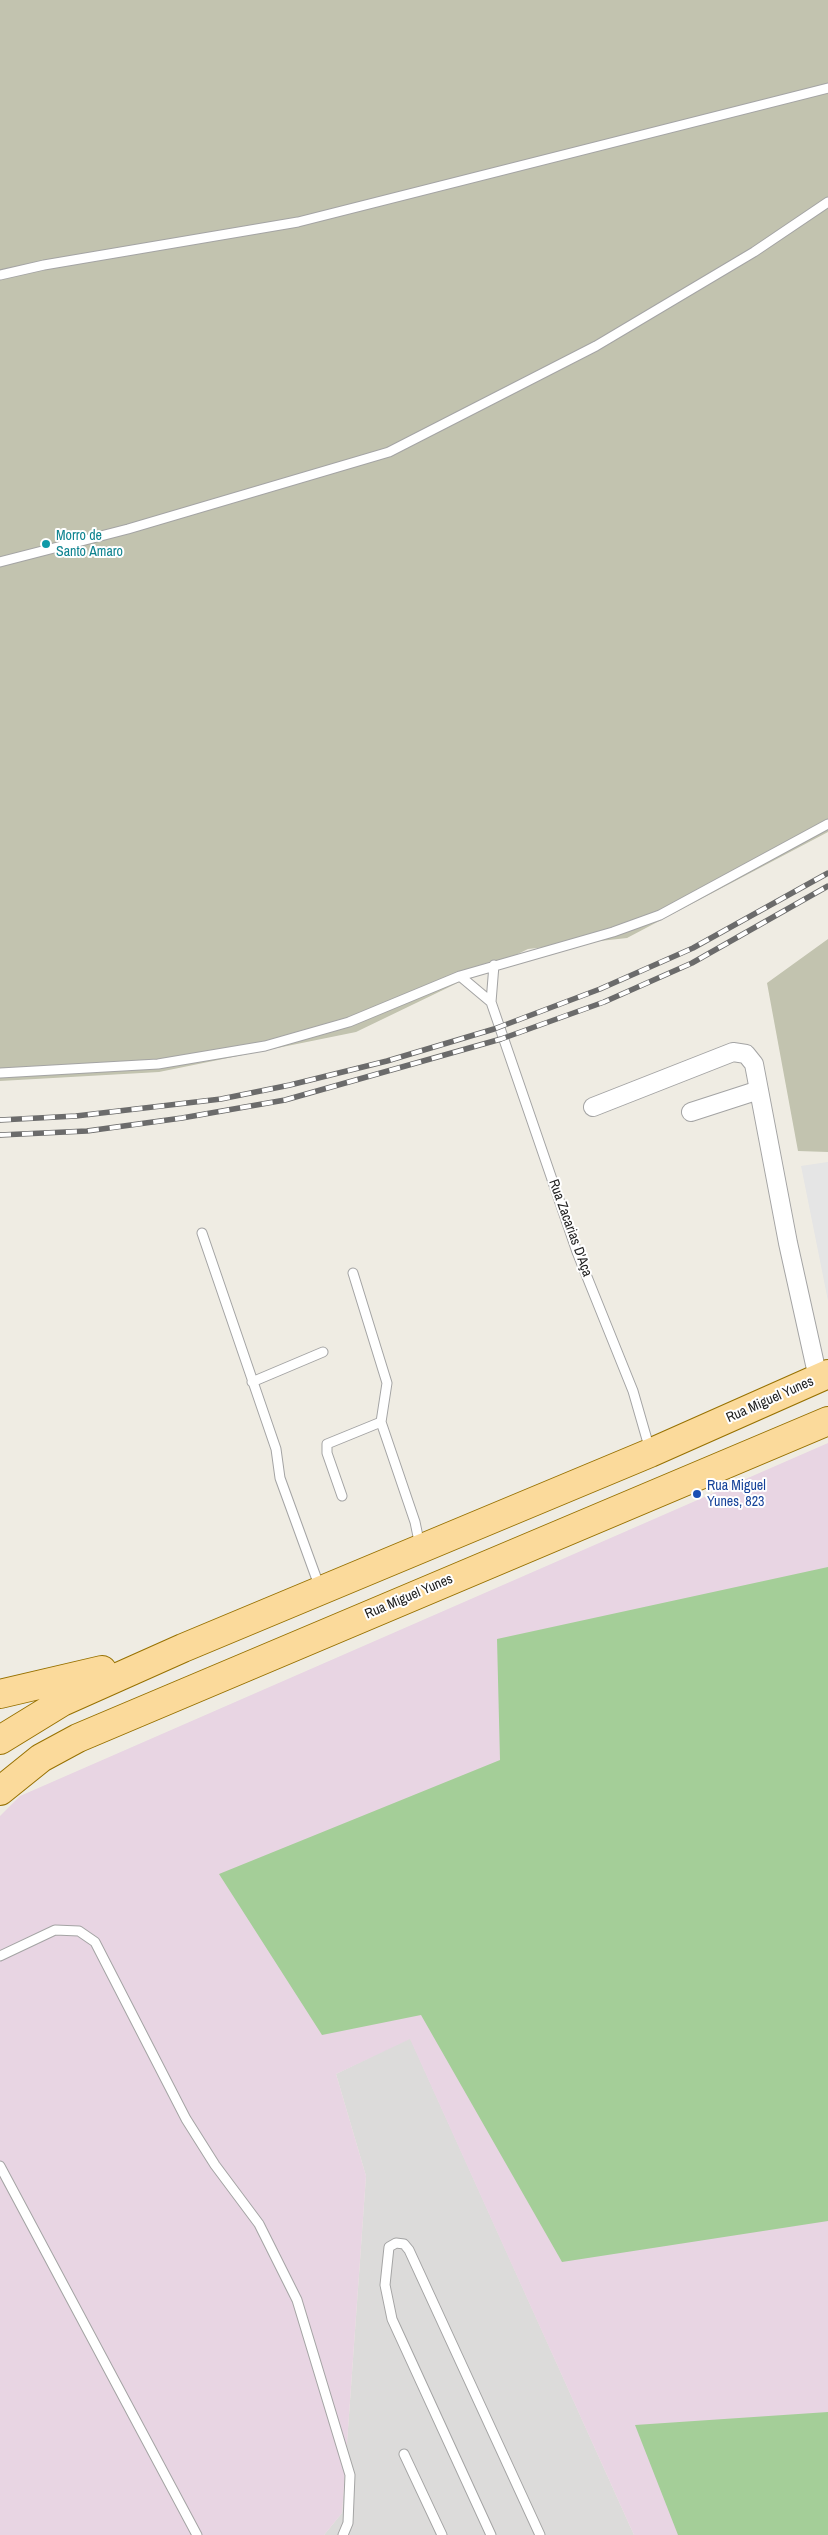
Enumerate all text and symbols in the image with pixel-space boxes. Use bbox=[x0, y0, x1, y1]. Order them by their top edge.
place label: Morro de Santo Amaro bbox=[56, 528, 123, 560]
marker: Morro de Santo Amaro bbox=[40, 538, 52, 550]
street label: Rua Zacarias D'Aça bbox=[545, 1177, 595, 1279]
street label: Rua Miguel Yunes bbox=[724, 1373, 816, 1427]
place label: Rua Miguel Yunes, 823 bbox=[707, 1478, 766, 1510]
marker: Rua Miguel Yunes, 823 bbox=[691, 1488, 703, 1500]
street label: Rua Miguel Yunes bbox=[363, 1571, 455, 1623]

